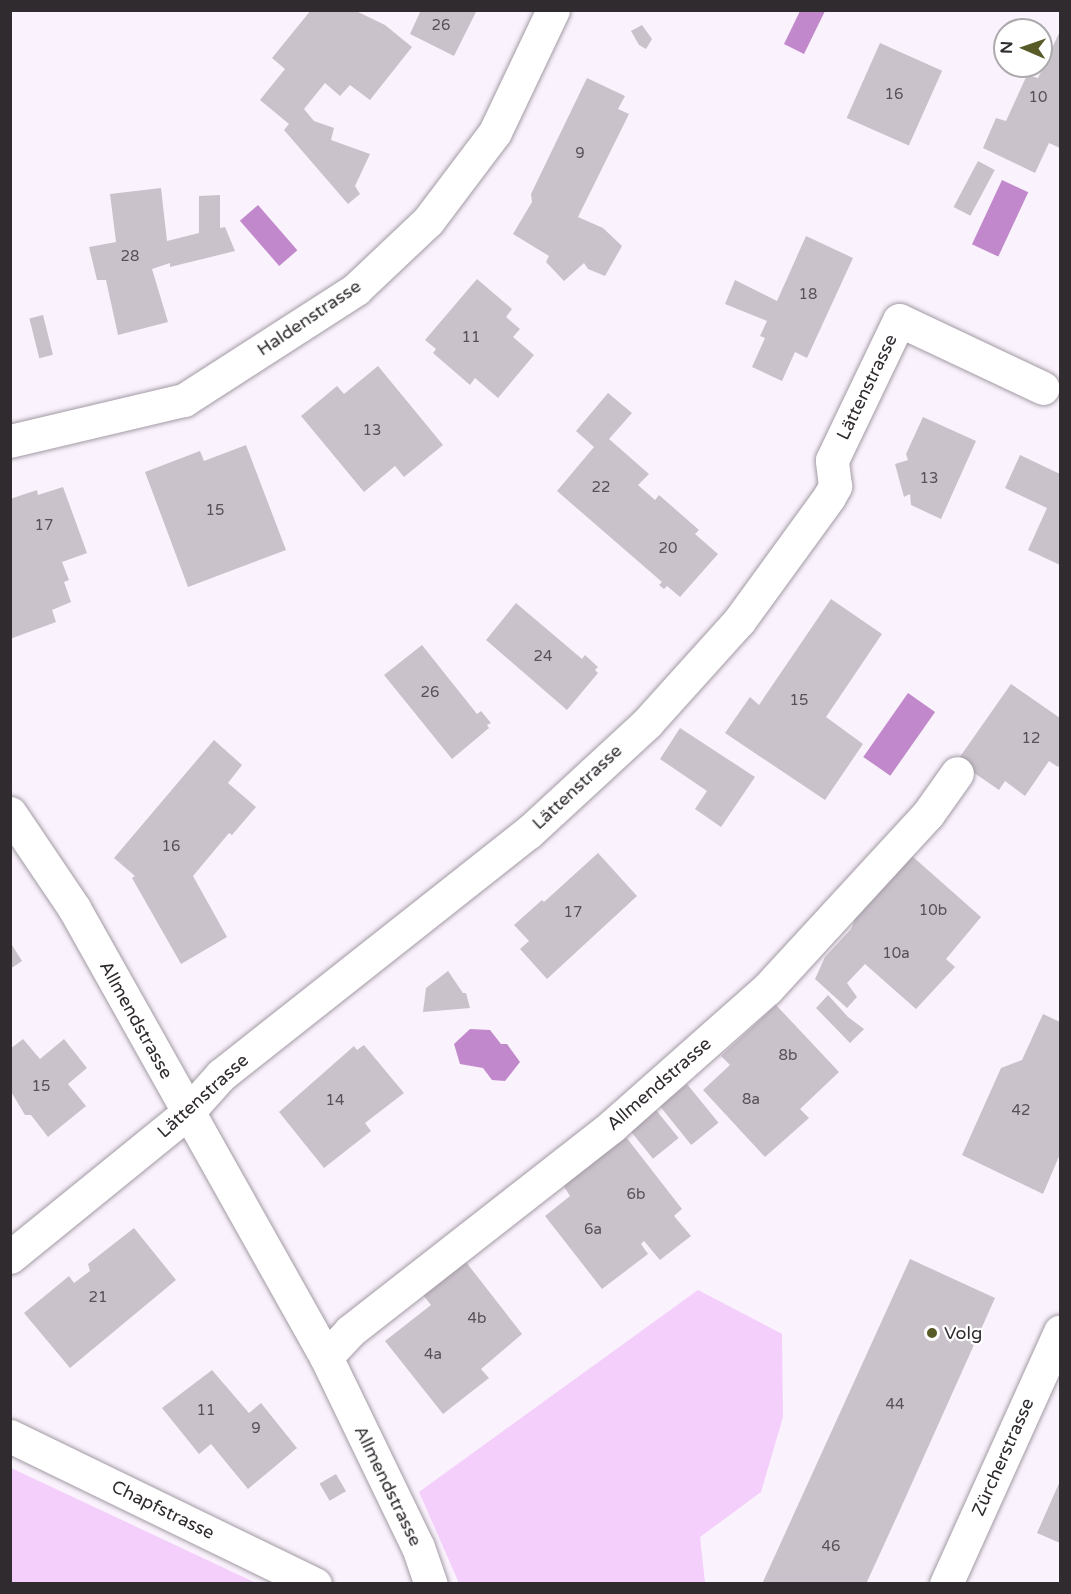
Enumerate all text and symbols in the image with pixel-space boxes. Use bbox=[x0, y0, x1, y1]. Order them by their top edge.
house number: 26 bbox=[432, 17, 450, 35]
north arrow bbox=[993, 18, 1053, 78]
text: N bbox=[997, 41, 1017, 54]
house number: 16 bbox=[885, 86, 903, 104]
house number: 10 bbox=[1029, 89, 1047, 107]
house number: 9 bbox=[575, 145, 585, 163]
house number: 28 bbox=[121, 248, 139, 266]
street label: Haldenstrasse bbox=[253, 275, 365, 361]
house number: 18 bbox=[799, 286, 817, 304]
house number: 11 bbox=[462, 329, 480, 347]
street label: Lättenstrasse bbox=[832, 331, 902, 443]
house number: 13 bbox=[363, 422, 381, 440]
house number: 13 bbox=[920, 470, 938, 488]
house number: 22 bbox=[592, 479, 610, 497]
house number: 15 bbox=[206, 502, 224, 520]
house number: 17 bbox=[35, 517, 53, 535]
house number: 20 bbox=[659, 540, 677, 558]
house number: 24 bbox=[534, 648, 552, 666]
house number: 26 bbox=[421, 684, 439, 702]
house number: 15 bbox=[790, 692, 808, 710]
house number: 12 bbox=[1022, 730, 1040, 748]
street label: Lättenstrasse bbox=[528, 740, 626, 834]
house number: 16 bbox=[162, 838, 180, 856]
house number: 10b bbox=[919, 902, 947, 920]
house number: 17 bbox=[564, 904, 582, 922]
house number: 10a bbox=[882, 945, 910, 963]
street label: Allmendstrasse bbox=[95, 957, 177, 1083]
street label: Allmendstrasse bbox=[602, 1033, 716, 1135]
house number: 8b bbox=[779, 1047, 797, 1065]
street label: Lättenstrasse bbox=[153, 1050, 253, 1142]
house number: 15 bbox=[32, 1078, 50, 1096]
house number: 8a bbox=[742, 1091, 760, 1109]
house number: 14 bbox=[326, 1092, 344, 1110]
house number: 42 bbox=[1012, 1102, 1030, 1120]
house number: 6b bbox=[627, 1186, 645, 1204]
house number: 6a bbox=[584, 1221, 602, 1239]
house number: 21 bbox=[89, 1289, 107, 1307]
house number: 4b bbox=[468, 1310, 486, 1328]
place label: Volg bbox=[944, 1322, 982, 1344]
marker: Volg bbox=[925, 1326, 939, 1340]
house number: 4a bbox=[424, 1346, 442, 1364]
street label: Zürcherstrasse bbox=[967, 1395, 1039, 1519]
house number: 44 bbox=[886, 1396, 904, 1414]
house number: 11 bbox=[197, 1402, 215, 1420]
house number: 9 bbox=[251, 1420, 261, 1438]
street label: Allmendstrasse bbox=[350, 1422, 426, 1550]
street label: Chapfstrasse bbox=[108, 1476, 218, 1544]
house number: 46 bbox=[822, 1538, 840, 1556]

